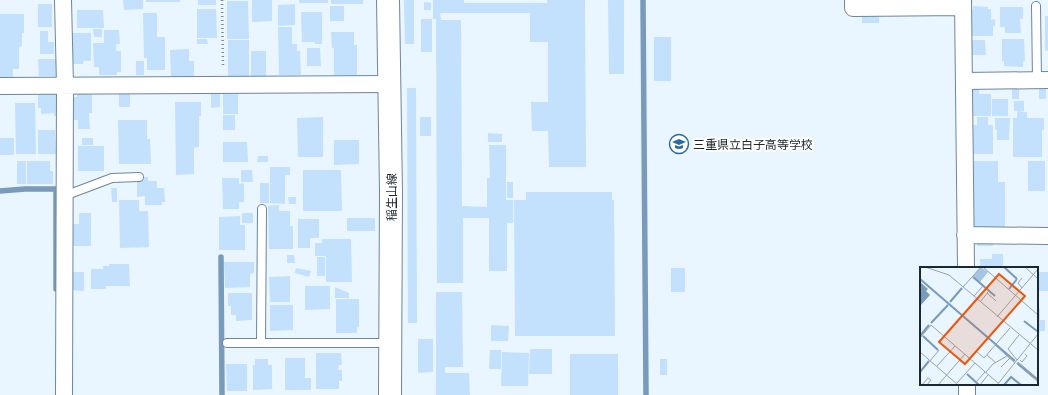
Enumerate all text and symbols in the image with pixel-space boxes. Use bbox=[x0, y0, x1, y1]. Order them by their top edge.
school or university icon: 三重県立白子高等学校 bbox=[668, 133, 690, 155]
place label: 三重県立白子高等学校 bbox=[693, 137, 813, 152]
street label: 稲生山線 bbox=[384, 173, 399, 221]
inset map bbox=[920, 267, 1038, 385]

